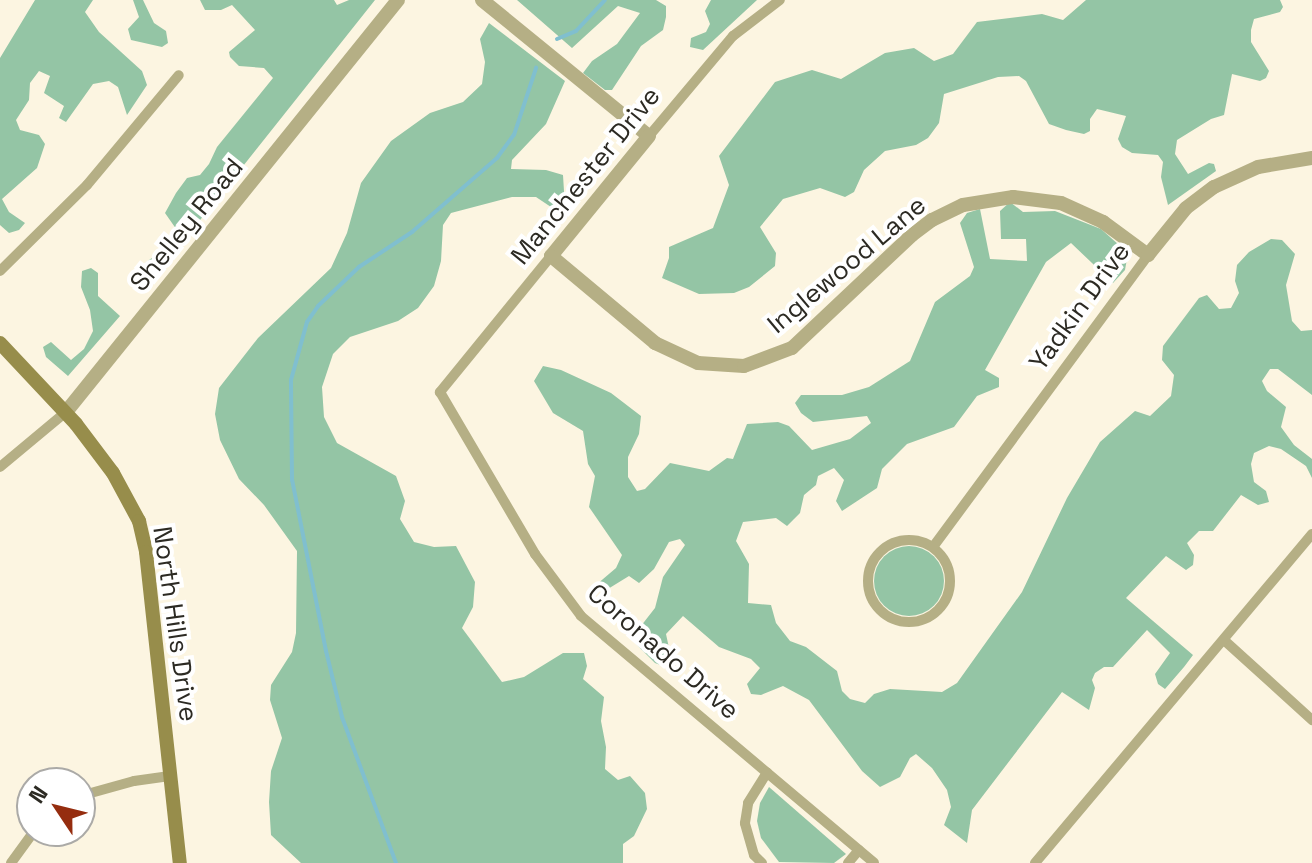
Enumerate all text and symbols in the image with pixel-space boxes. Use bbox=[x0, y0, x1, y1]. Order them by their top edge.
street label: Manchester Drive bbox=[505, 81, 667, 271]
street label: Shelley Road bbox=[124, 152, 250, 298]
street label: Inglewood Lane bbox=[761, 190, 933, 340]
street label: Yadkin Drive bbox=[1023, 237, 1137, 377]
street label: North Hills Drive bbox=[146, 525, 204, 723]
street label: Coronado Drive bbox=[581, 578, 745, 726]
north arrow bbox=[16, 767, 96, 847]
text: N bbox=[22, 780, 54, 808]

